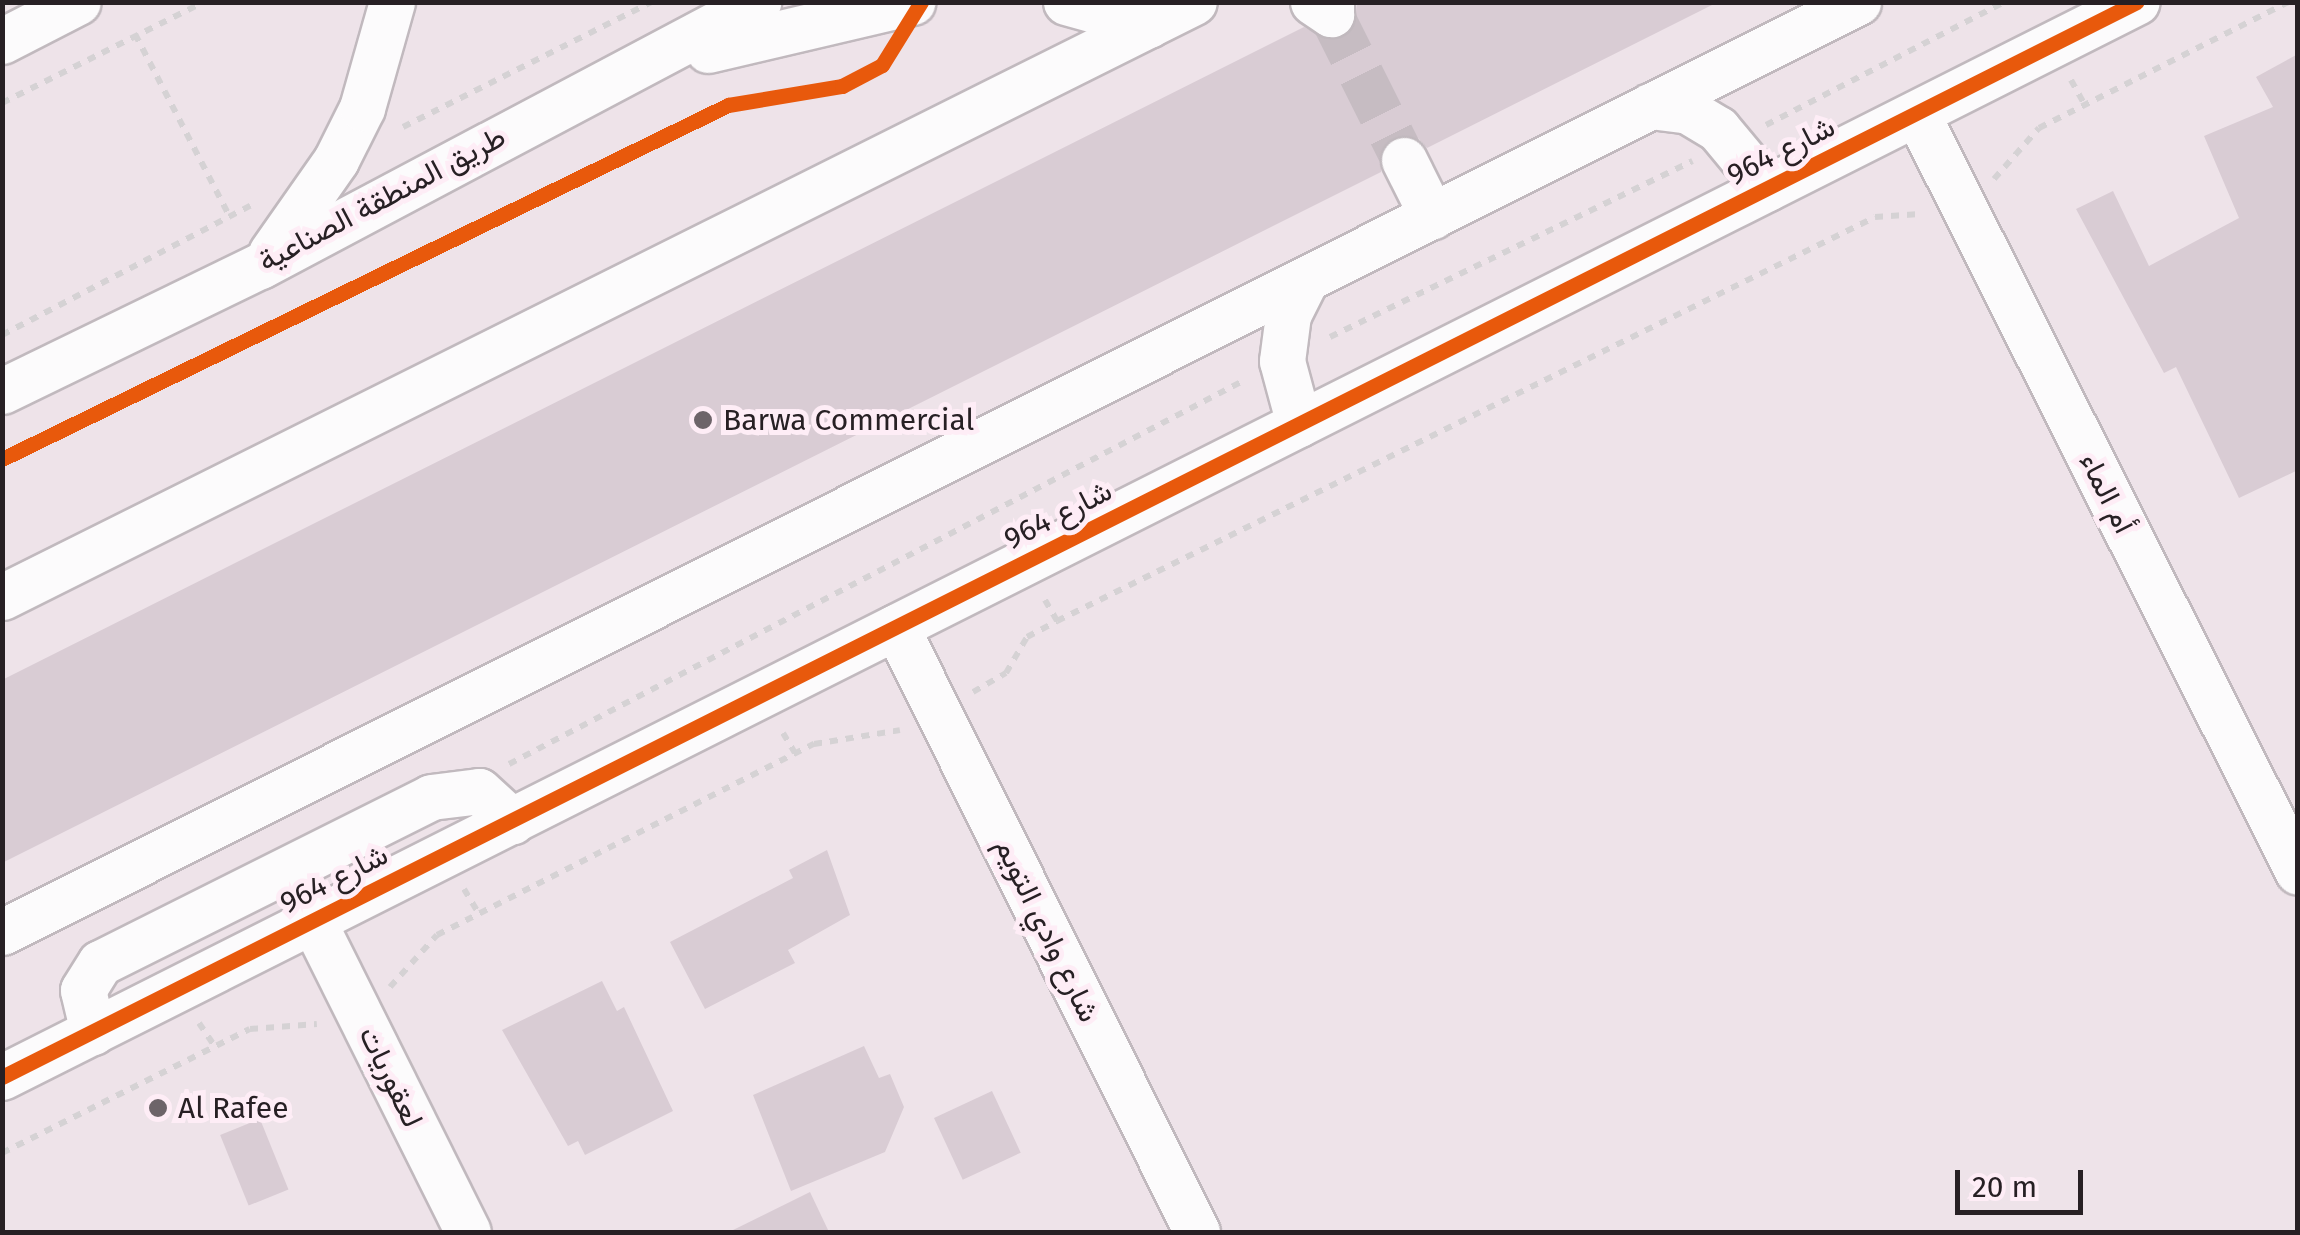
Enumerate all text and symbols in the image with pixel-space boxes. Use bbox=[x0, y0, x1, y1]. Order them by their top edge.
street label: شارع 964 bbox=[1721, 109, 1841, 193]
street label: طريق المنطقة الصناعية bbox=[252, 119, 512, 279]
place label: Barwa Commercial bbox=[723, 402, 974, 438]
marker: Barwa Commercial bbox=[692, 409, 714, 431]
street label: أم الماء bbox=[2072, 447, 2142, 539]
street label: شارع 964 bbox=[998, 473, 1118, 557]
street label: شارع وادي التويم bbox=[987, 832, 1107, 1028]
street label: شارع 964 bbox=[274, 837, 394, 921]
street label: لعقوريات bbox=[351, 1021, 431, 1133]
place label: Al Rafee bbox=[178, 1090, 289, 1126]
marker: Al Rafee bbox=[147, 1097, 169, 1119]
scale bar bbox=[1960, 1150, 2088, 1212]
text: 20 m bbox=[1972, 1169, 2037, 1205]

